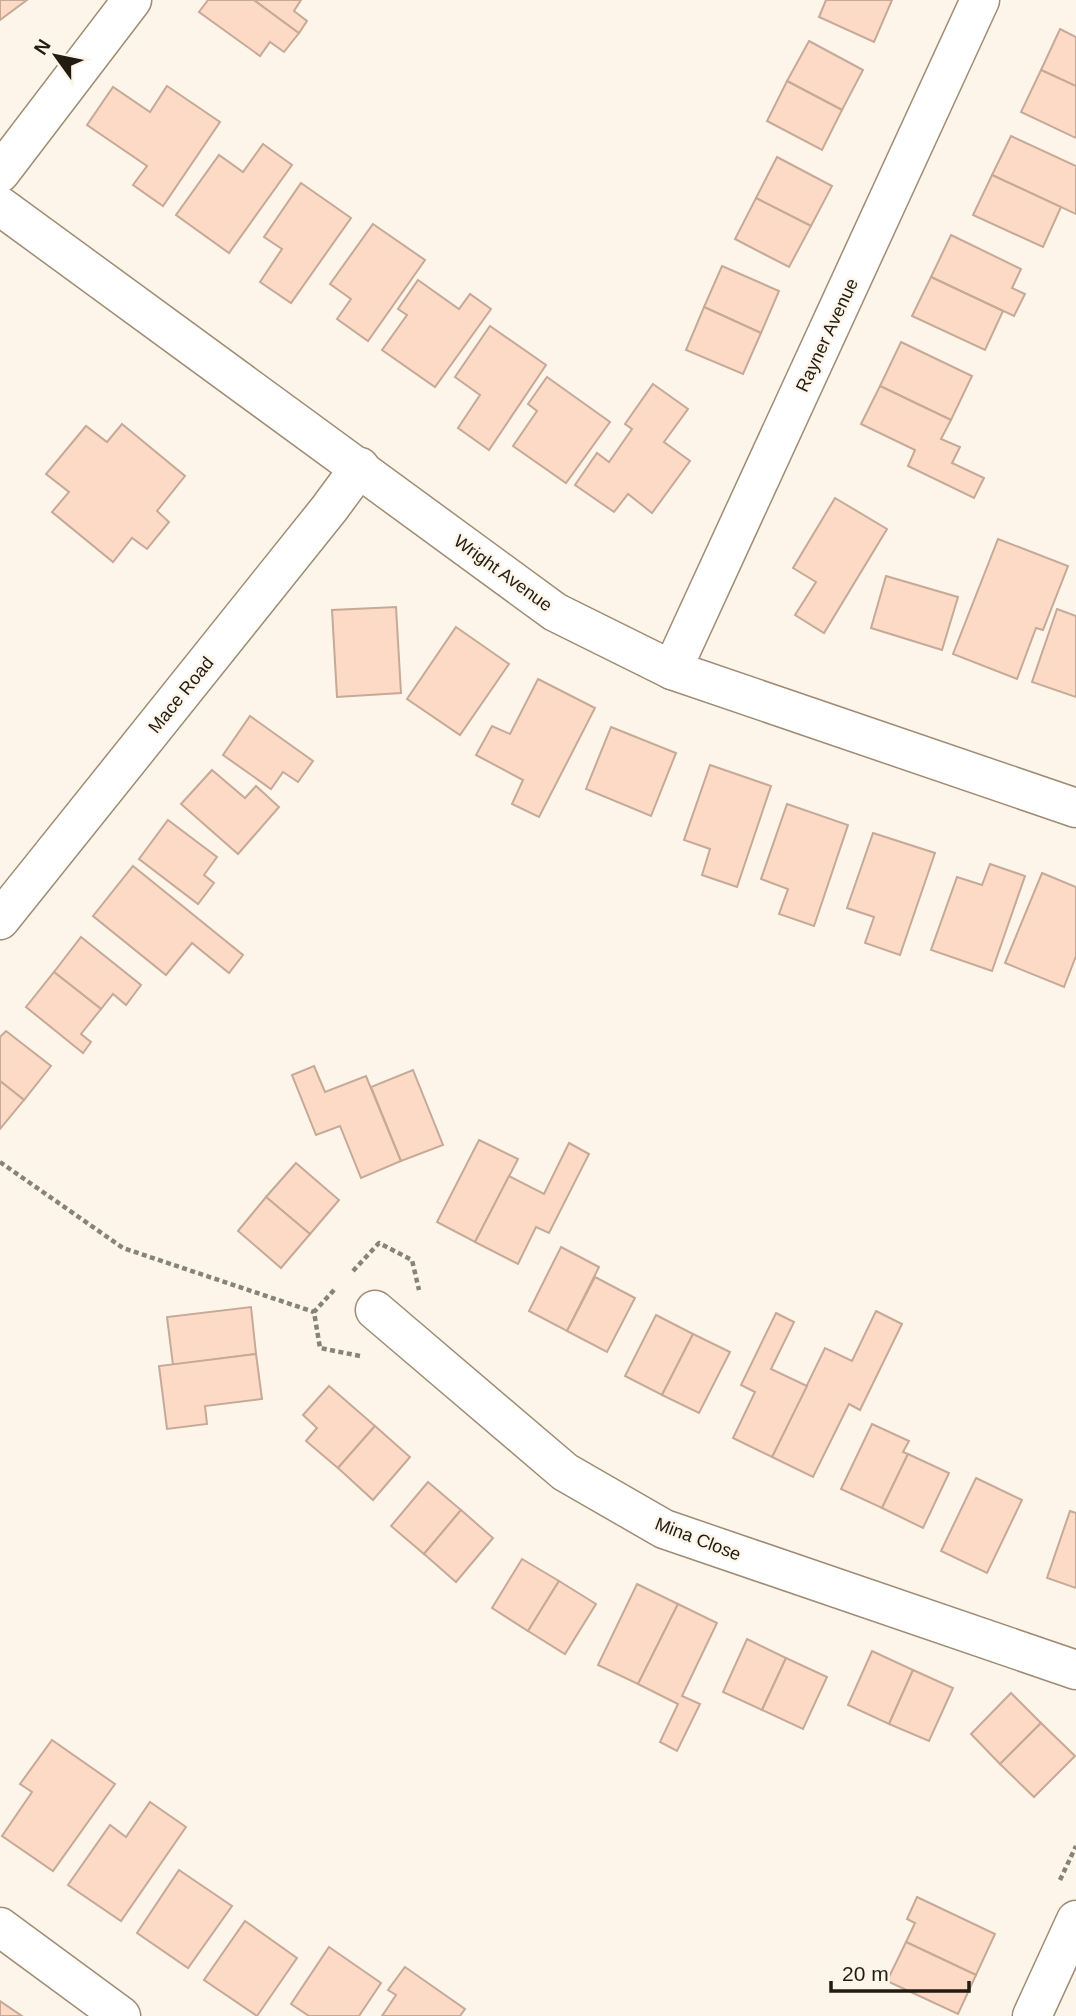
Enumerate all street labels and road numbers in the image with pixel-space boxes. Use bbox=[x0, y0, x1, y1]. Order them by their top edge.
street label: Rayner Avenue bbox=[792, 275, 862, 395]
street label: Wright Avenue bbox=[450, 531, 556, 615]
street label: Mace Road bbox=[144, 653, 218, 737]
street label: Mina Close bbox=[652, 1514, 744, 1564]

